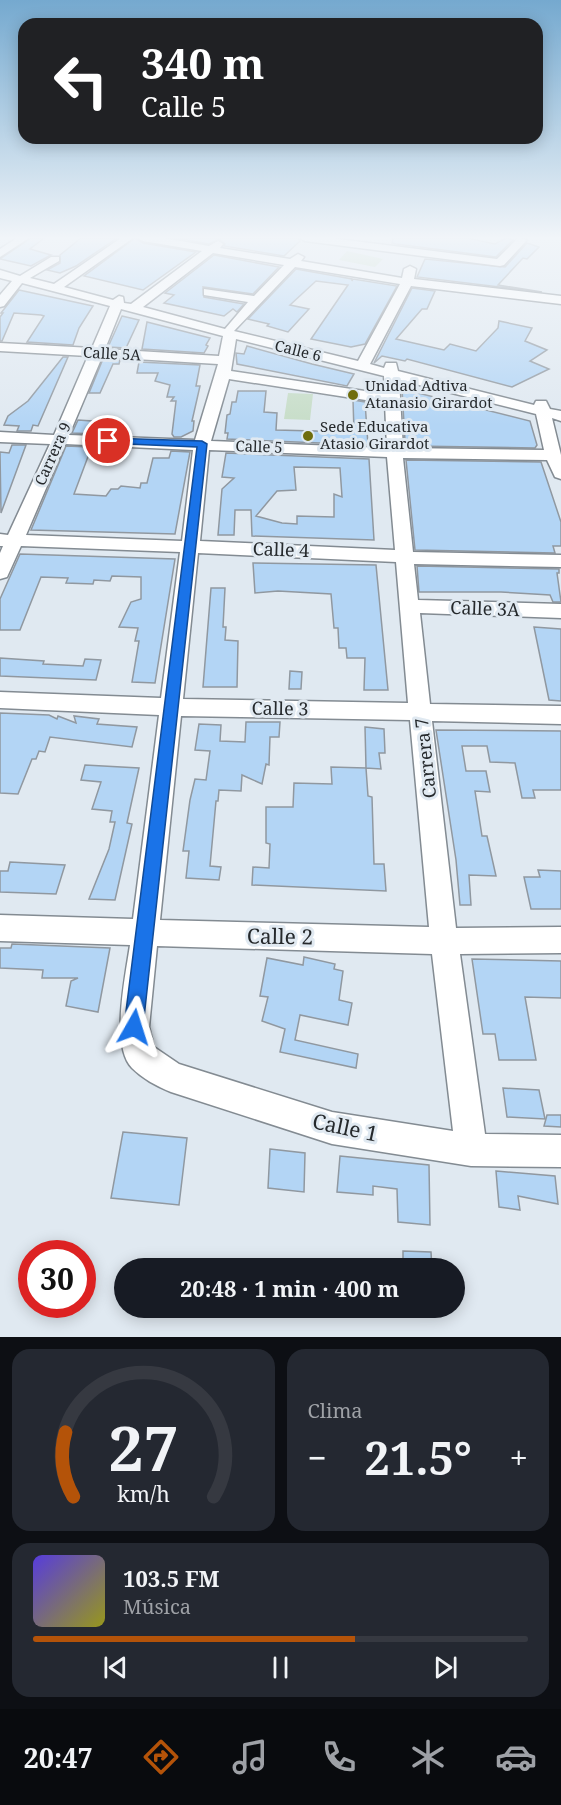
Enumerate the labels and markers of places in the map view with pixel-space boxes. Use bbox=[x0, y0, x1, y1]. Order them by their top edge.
place label: Unidad Adtiva Atanasio Girardot bbox=[365, 375, 492, 412]
marker: Unidad Adtiva Atanasio Girardot bbox=[346, 388, 360, 402]
pin bbox=[82, 415, 133, 466]
place label: Sede Educativa Atasio Girardot bbox=[320, 416, 429, 453]
marker: Sede Educativa Atasio Girardot bbox=[301, 429, 315, 443]

